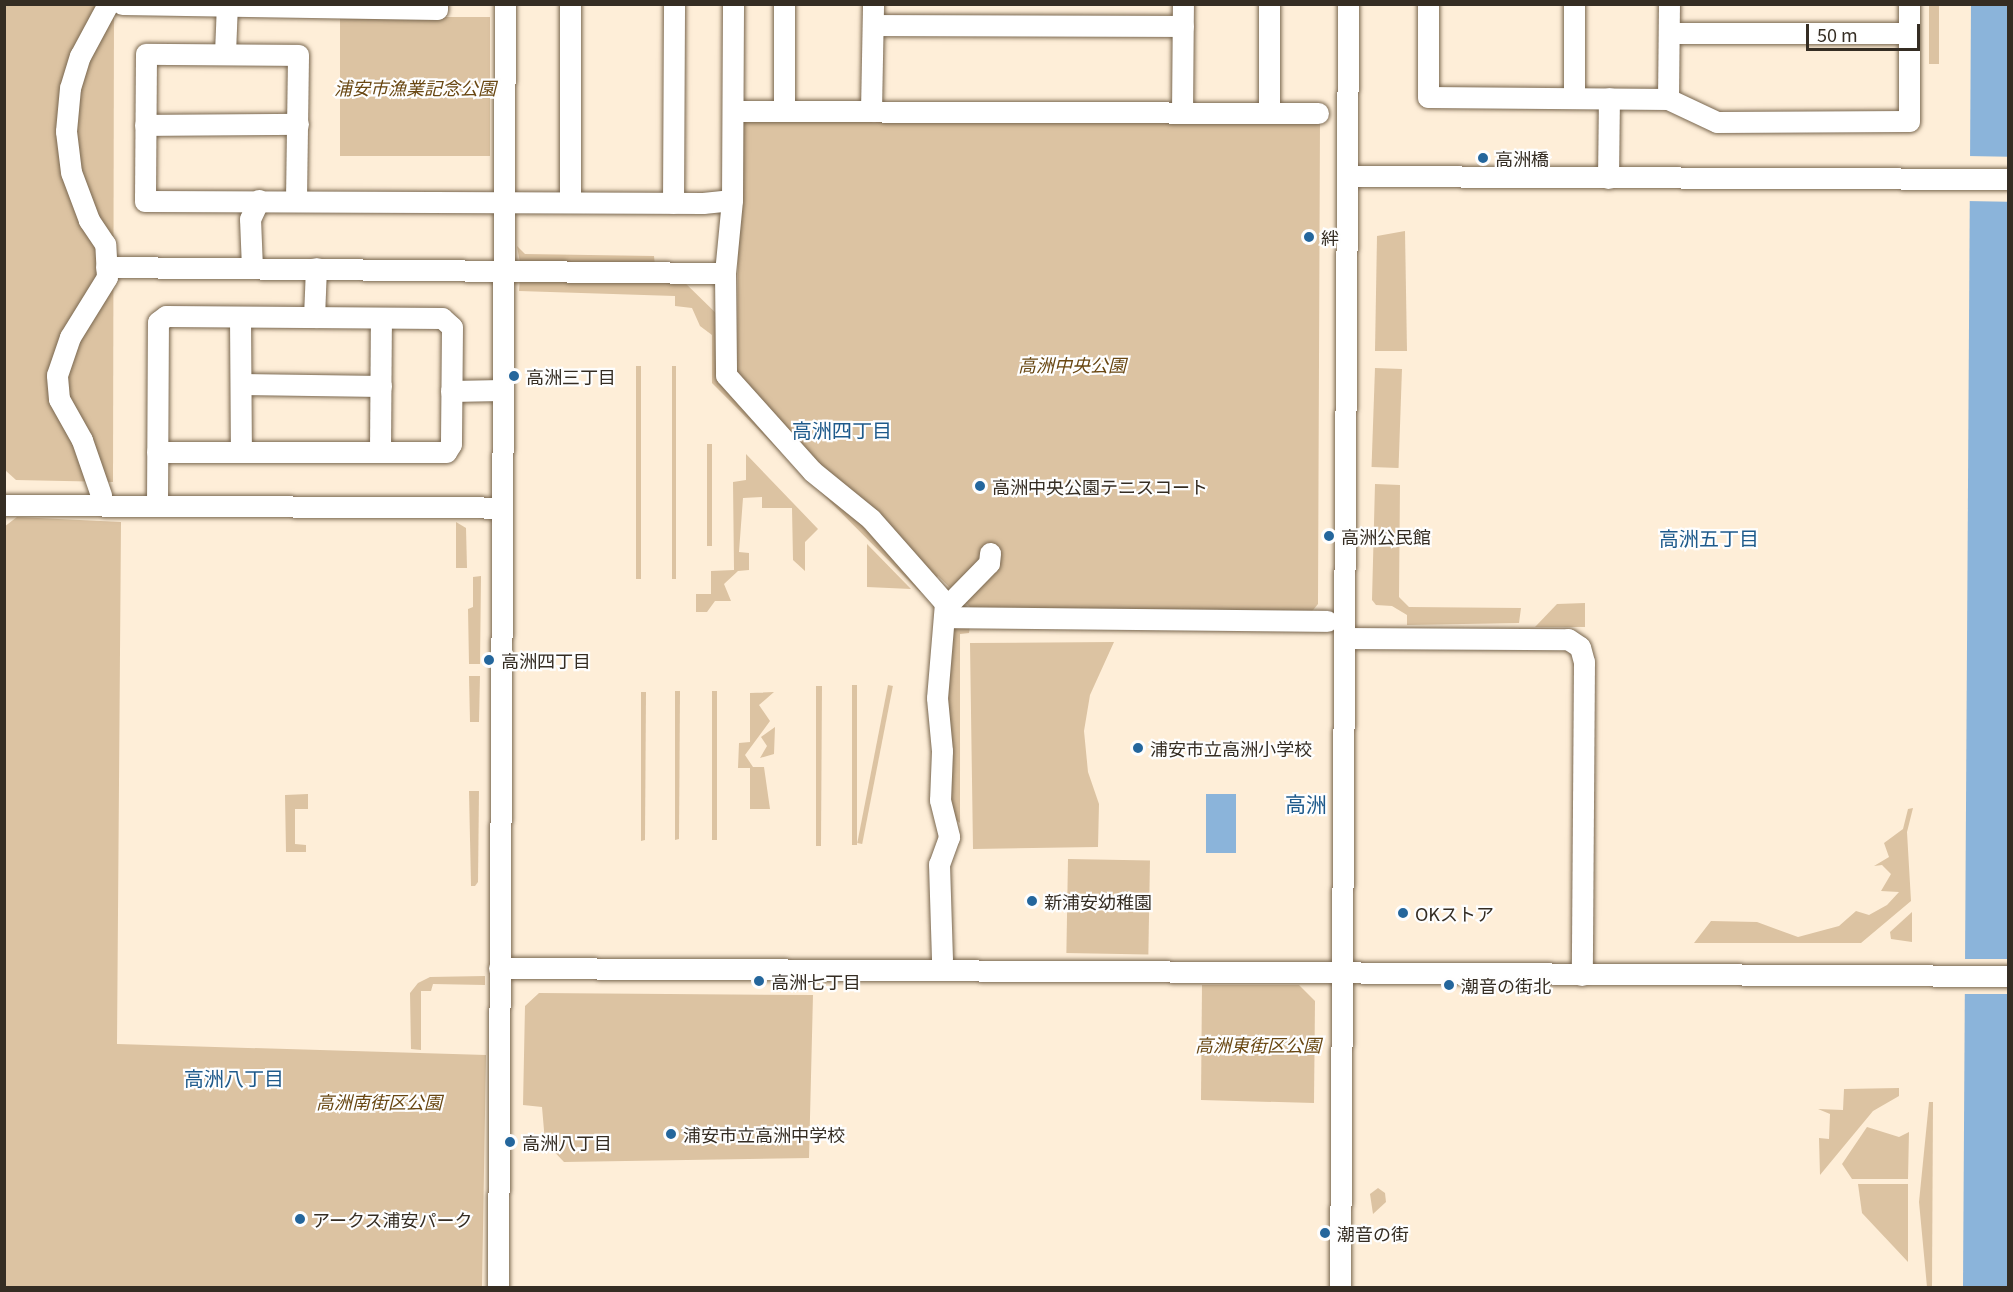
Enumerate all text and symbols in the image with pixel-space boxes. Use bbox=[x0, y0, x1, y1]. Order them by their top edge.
scale bar bbox=[1809, 12, 1923, 50]
text: 50 m bbox=[1817, 21, 1858, 47]
park label: 浦安市漁業記念公園 bbox=[334, 76, 496, 98]
place label: 高洲橋 bbox=[1495, 147, 1549, 169]
marker: 高洲橋 bbox=[1476, 151, 1490, 165]
place label: 絆 bbox=[1321, 226, 1339, 248]
marker: 絆 bbox=[1302, 230, 1316, 244]
park label: 高洲中央公園 bbox=[1018, 353, 1126, 375]
place label: 高洲三丁目 bbox=[526, 365, 616, 387]
marker: 高洲三丁目 bbox=[507, 369, 521, 383]
district label: 高洲四丁目 bbox=[792, 417, 892, 441]
place label: 高洲中央公園テニスコート bbox=[992, 475, 1208, 497]
marker: 高洲中央公園テニスコート bbox=[973, 479, 987, 493]
place label: 高洲公民館 bbox=[1341, 525, 1431, 547]
district label: 高洲五丁目 bbox=[1659, 525, 1759, 549]
marker: 高洲公民館 bbox=[1322, 529, 1336, 543]
place label: 高洲四丁目 bbox=[501, 649, 591, 671]
marker: 高洲四丁目 bbox=[482, 653, 496, 667]
place label: 浦安市立高洲小学校 bbox=[1150, 737, 1312, 759]
marker: 浦安市立高洲小学校 bbox=[1131, 741, 1145, 755]
district label: 高洲 bbox=[1285, 790, 1327, 816]
place label: 新浦安幼稚園 bbox=[1044, 890, 1152, 912]
marker: 新浦安幼稚園 bbox=[1025, 894, 1039, 908]
place label: OKストア bbox=[1415, 902, 1494, 924]
marker: OKストア bbox=[1396, 906, 1410, 920]
place label: 高洲七丁目 bbox=[771, 970, 861, 992]
marker: 高洲七丁目 bbox=[752, 974, 766, 988]
place label: 潮音の街北 bbox=[1461, 974, 1551, 996]
marker: 潮音の街北 bbox=[1442, 978, 1456, 992]
park label: 高洲東街区公園 bbox=[1195, 1033, 1321, 1055]
district label: 高洲八丁目 bbox=[184, 1065, 284, 1089]
park label: 高洲南街区公園 bbox=[316, 1090, 442, 1112]
place label: 浦安市立高洲中学校 bbox=[683, 1123, 845, 1145]
marker: 浦安市立高洲中学校 bbox=[664, 1127, 678, 1141]
place label: 高洲八丁目 bbox=[522, 1131, 612, 1153]
marker: 高洲八丁目 bbox=[503, 1135, 517, 1149]
place label: アークス浦安パーク bbox=[312, 1208, 473, 1230]
marker: アークス浦安パーク bbox=[293, 1212, 307, 1226]
place label: 潮音の街 bbox=[1337, 1222, 1409, 1244]
marker: 潮音の街 bbox=[1318, 1226, 1332, 1240]

